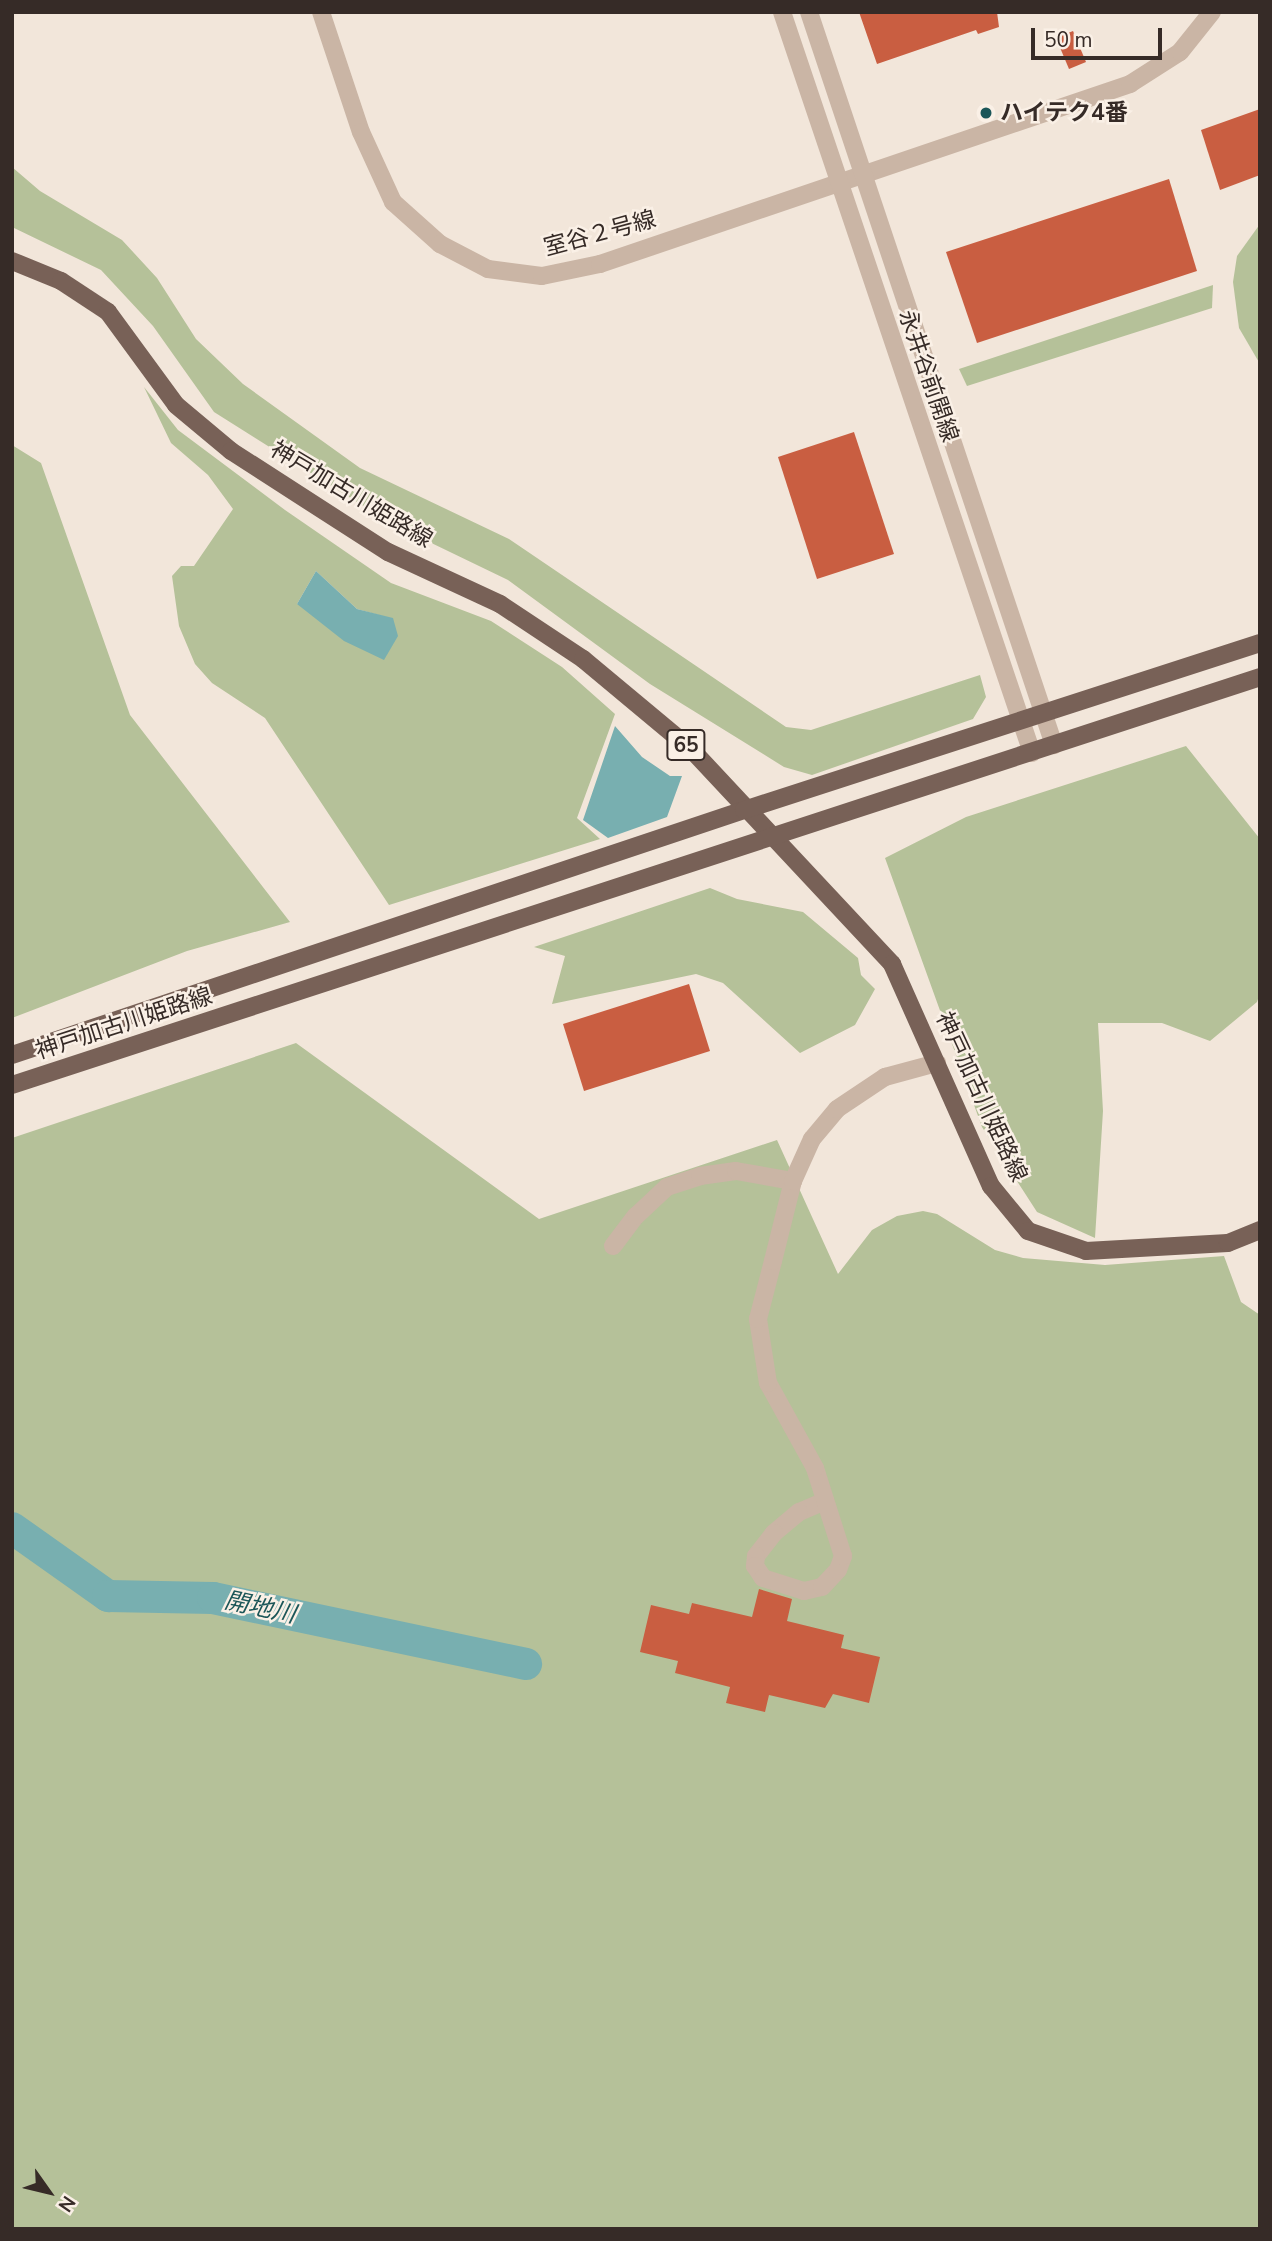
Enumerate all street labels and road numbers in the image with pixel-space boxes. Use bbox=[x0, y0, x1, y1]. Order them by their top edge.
street label: 室谷２号線 bbox=[541, 206, 659, 262]
street label: 永井谷前開線 bbox=[892, 306, 964, 446]
street label: 神戸加古川姫路線 bbox=[265, 436, 437, 554]
road number: 65 bbox=[665, 728, 707, 762]
street label: 神戸加古川姫路線 bbox=[32, 982, 216, 1066]
street label: 神戸加古川姫路線 bbox=[930, 1008, 1032, 1186]

